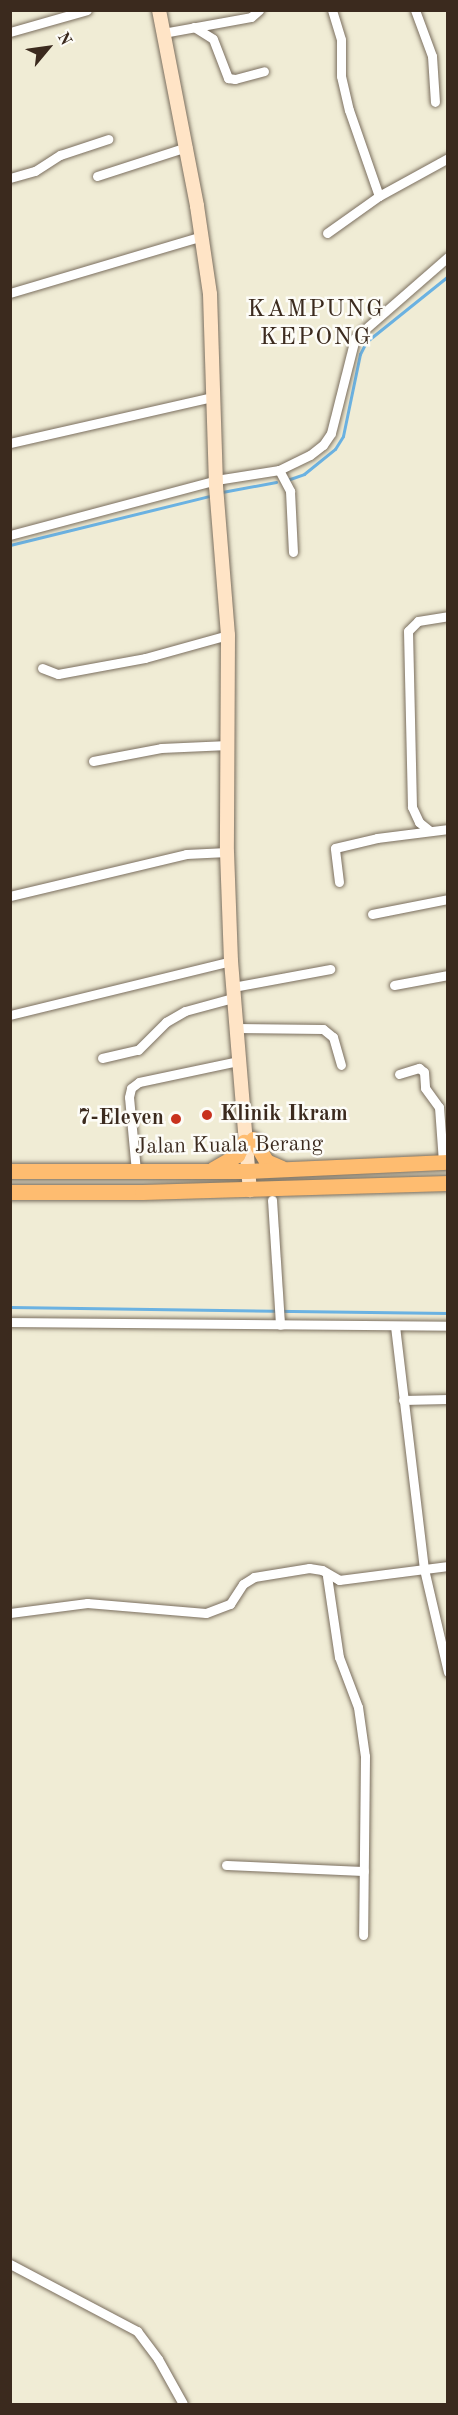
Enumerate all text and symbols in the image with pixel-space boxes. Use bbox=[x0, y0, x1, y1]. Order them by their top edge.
north arrow bbox=[18, 18, 78, 78]
text: N bbox=[54, 30, 74, 48]
district label: KAMPUNG KEPONG bbox=[247, 297, 385, 353]
place label: Klinik Ikram bbox=[220, 1102, 348, 1128]
place label: 7-Eleven bbox=[78, 1106, 164, 1132]
marker: Klinik Ikram bbox=[198, 1106, 216, 1124]
marker: 7-Eleven bbox=[169, 1112, 183, 1126]
street label: Jalan Kuala Berang bbox=[134, 1131, 324, 1161]

